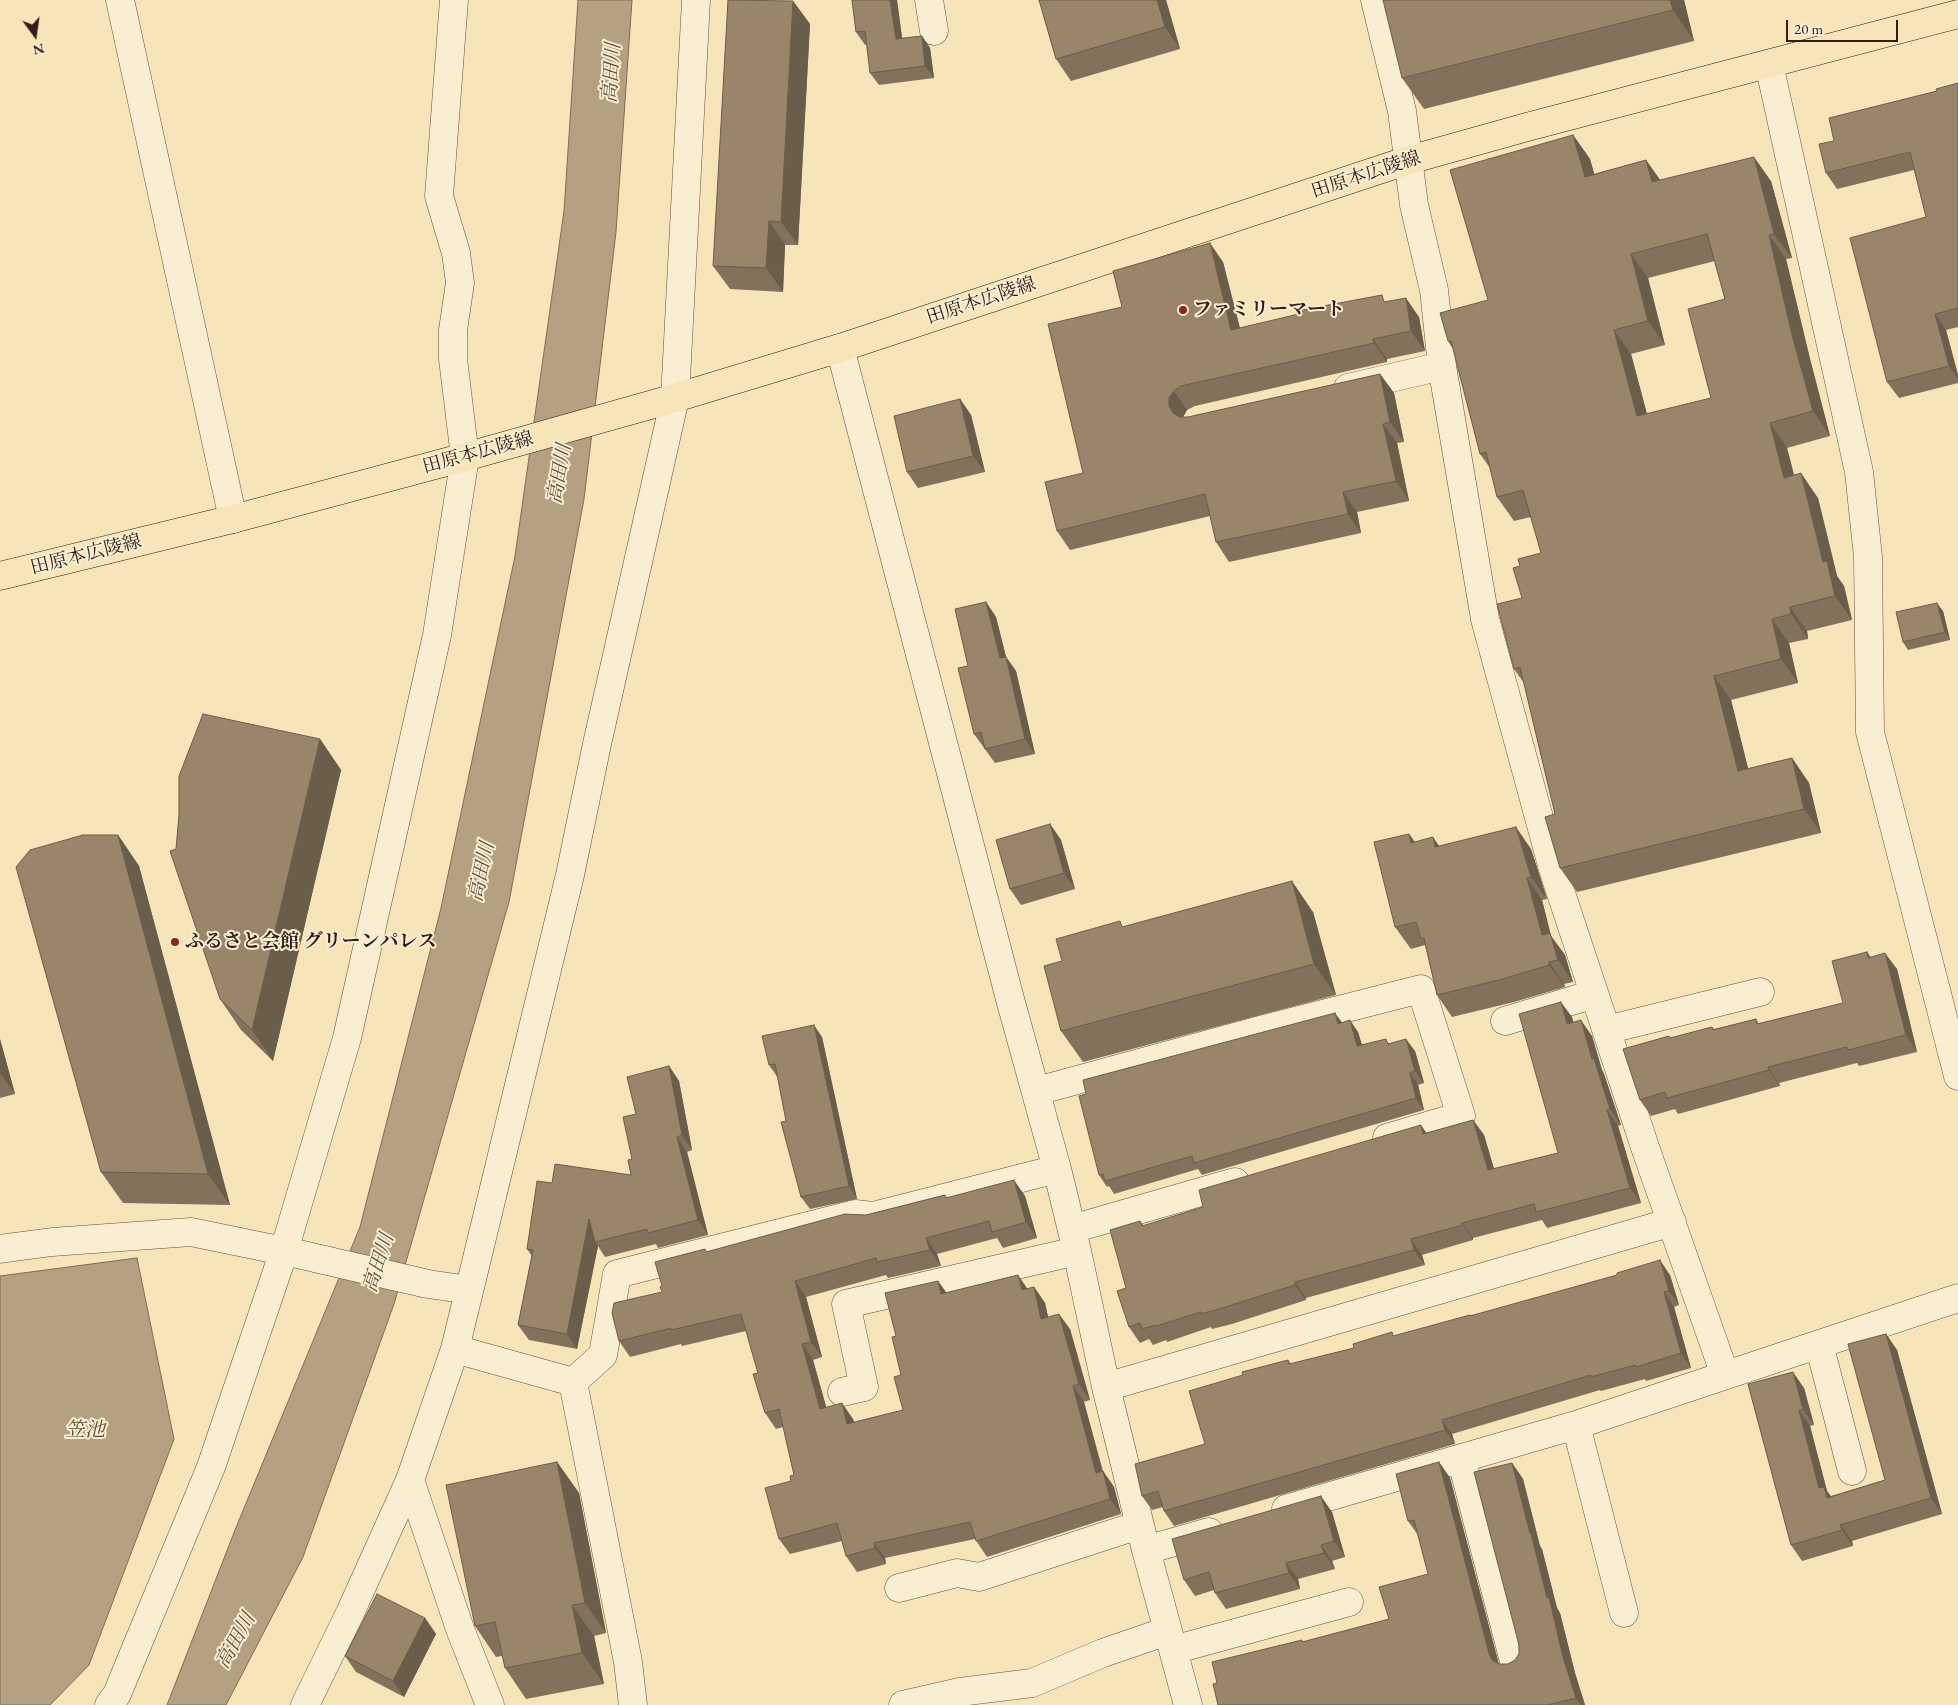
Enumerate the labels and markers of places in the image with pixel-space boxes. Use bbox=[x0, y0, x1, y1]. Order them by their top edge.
place label: ファミリーマート bbox=[1193, 299, 1345, 321]
marker: ファミリーマート bbox=[1177, 304, 1189, 316]
place label: ふるさと会館 グリーンパレス bbox=[185, 931, 437, 953]
marker: ふるさと会館 グリーンパレス bbox=[169, 936, 181, 948]

